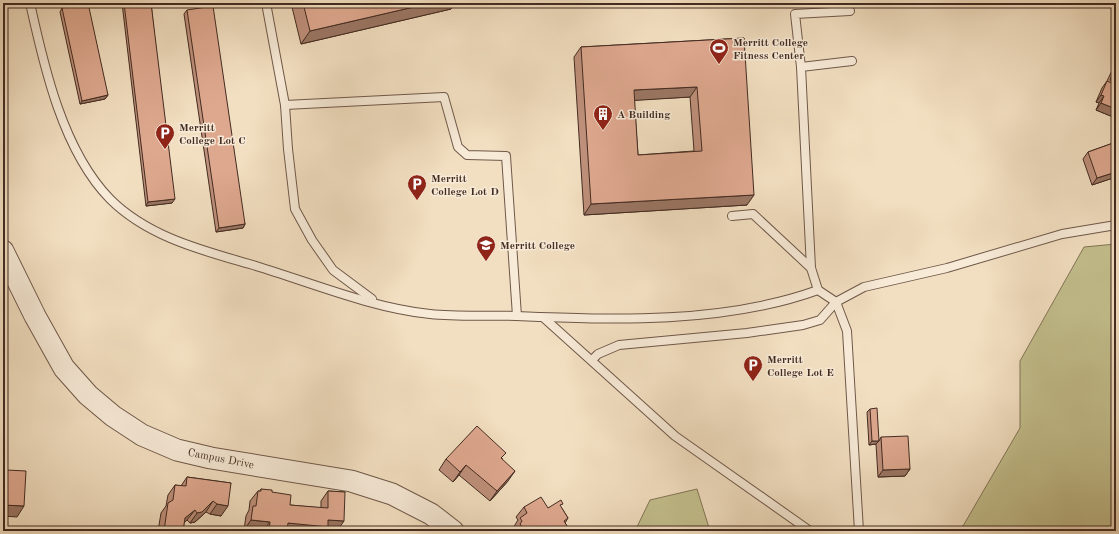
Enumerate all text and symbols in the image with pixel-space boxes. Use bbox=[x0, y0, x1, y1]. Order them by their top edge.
sports icon: Merritt College Fitness Center bbox=[708, 37, 730, 65]
place label: Merritt College Fitness Center bbox=[733, 38, 808, 62]
building icon: A Building bbox=[592, 103, 614, 131]
place label: A Building bbox=[617, 110, 670, 121]
parking icon: Merritt College Lot C bbox=[154, 122, 176, 150]
place label: Merritt College Lot C bbox=[179, 123, 245, 147]
parking icon: Merritt College Lot D bbox=[406, 173, 428, 201]
place label: Merritt College Lot D bbox=[431, 174, 499, 198]
school or university icon: Merritt College bbox=[475, 234, 497, 262]
place label: Merritt College bbox=[500, 241, 575, 252]
parking icon: Merritt College Lot E bbox=[742, 354, 764, 382]
place label: Merritt College Lot E bbox=[767, 355, 834, 379]
street label: Campus Drive bbox=[187, 448, 255, 471]

